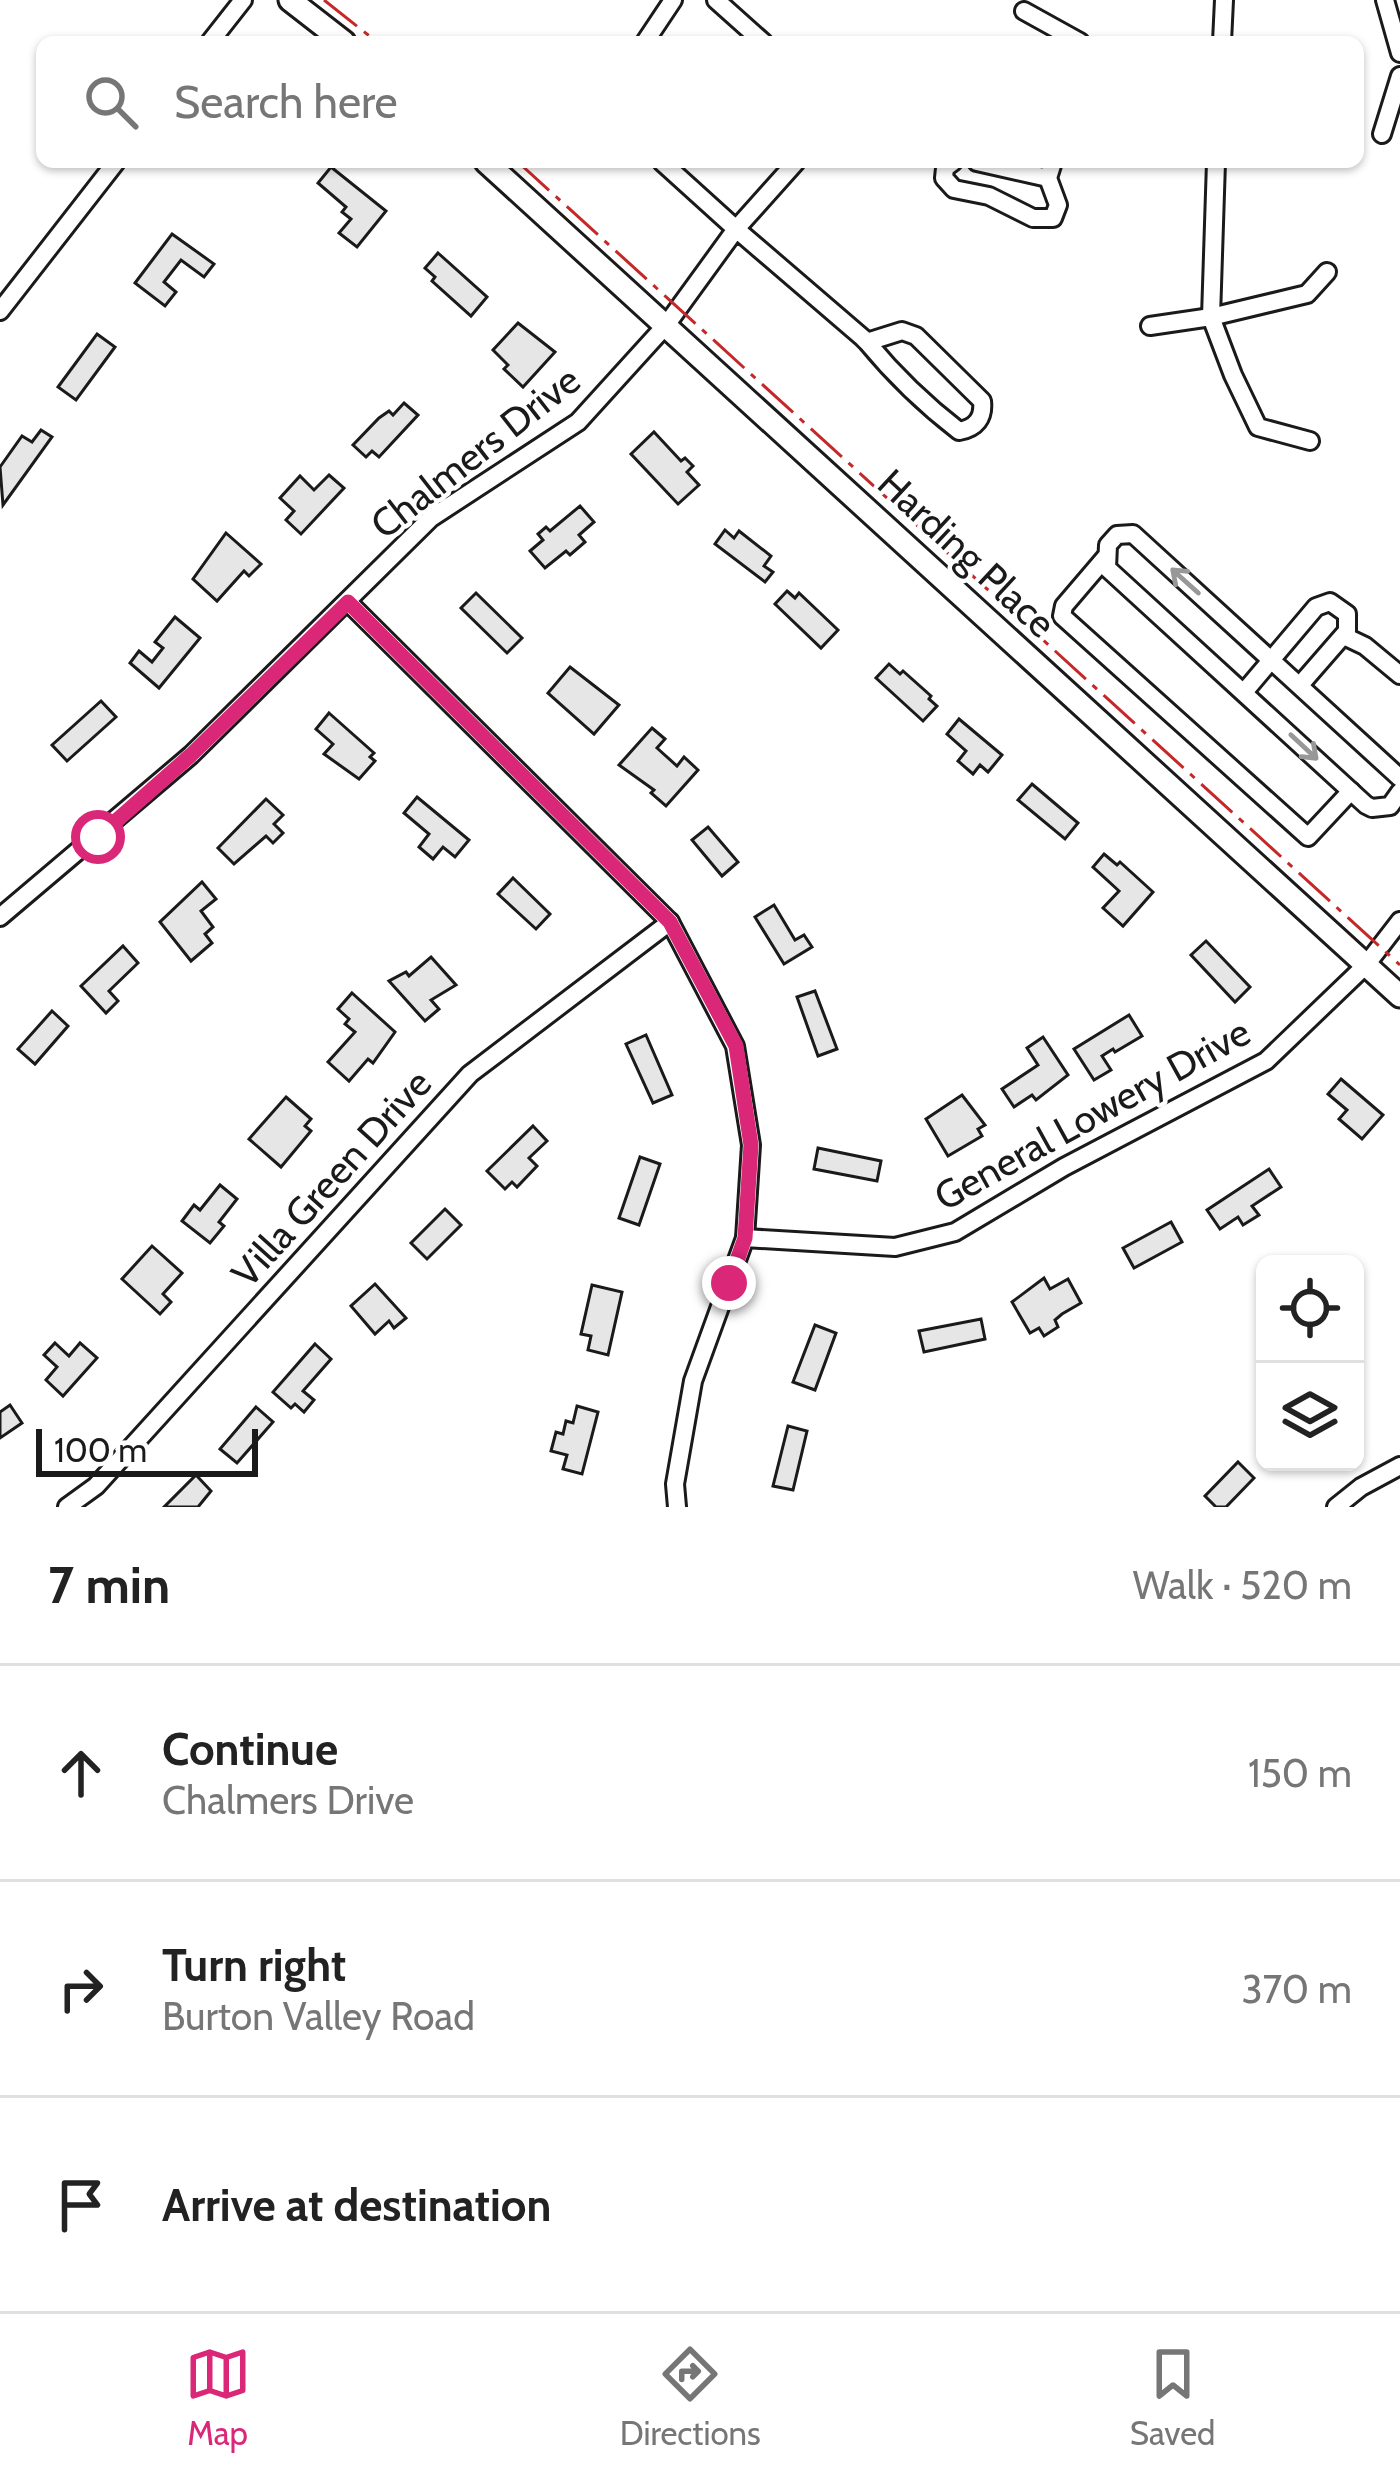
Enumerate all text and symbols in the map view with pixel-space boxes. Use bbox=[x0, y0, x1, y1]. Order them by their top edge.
search box bbox=[36, 36, 1364, 168]
icon: search bbox=[78, 69, 144, 135]
text: Search here bbox=[174, 75, 398, 129]
street label: Chalmers Drive bbox=[361, 356, 589, 548]
street label: Harding Place bbox=[868, 459, 1066, 647]
one-way arrow bbox=[1170, 567, 1201, 595]
one-way arrow bbox=[1289, 733, 1319, 761]
route start bbox=[71, 810, 125, 864]
street label: General Lowery Drive bbox=[926, 1007, 1258, 1221]
street label: Villa Green Drive bbox=[221, 1060, 441, 1296]
map controls bbox=[1256, 1255, 1364, 1471]
button: locate bbox=[1256, 1255, 1364, 1363]
route end bbox=[702, 1256, 756, 1310]
button: layers bbox=[1256, 1363, 1364, 1471]
scale bar bbox=[36, 1423, 258, 1476]
text: 100 m bbox=[54, 1430, 147, 1470]
text: 7 min bbox=[48, 1554, 170, 1616]
text: Walk · 520 m bbox=[1133, 1561, 1352, 1609]
text: Continue bbox=[162, 1722, 338, 1776]
icon: ahead bbox=[48, 1740, 114, 1806]
text: 150 m bbox=[1248, 1749, 1352, 1797]
text: Chalmers Drive bbox=[162, 1776, 414, 1824]
text: Turn right bbox=[162, 1938, 346, 1992]
icon: right bbox=[48, 1956, 114, 2022]
text: 370 m bbox=[1241, 1965, 1352, 2013]
text: Burton Valley Road bbox=[162, 1992, 475, 2040]
icon: arrive bbox=[48, 2172, 114, 2238]
text: Arrive at destination bbox=[162, 2178, 551, 2232]
tab: Map bbox=[185, 2341, 251, 2453]
tab: Directions bbox=[620, 2341, 761, 2453]
tab: Saved bbox=[1130, 2341, 1215, 2453]

